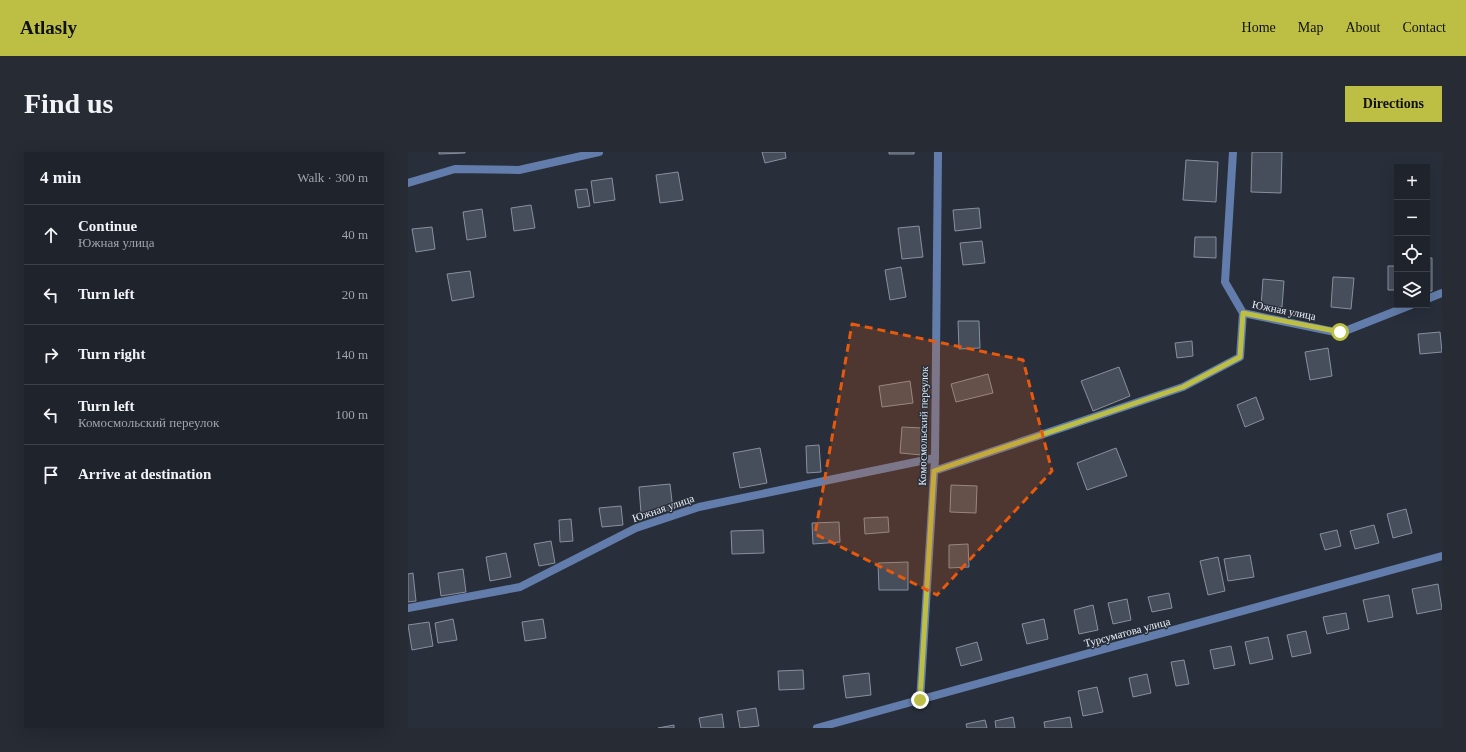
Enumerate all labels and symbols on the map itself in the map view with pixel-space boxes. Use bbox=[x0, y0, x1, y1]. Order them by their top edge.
street label: Южная улица bbox=[1251, 298, 1317, 322]
route start bbox=[1331, 323, 1349, 341]
street label: Комосмольский переулок bbox=[916, 366, 930, 486]
street label: Южная улица bbox=[630, 492, 696, 524]
street label: Турсуматова улица bbox=[1083, 615, 1172, 649]
route end bbox=[911, 691, 929, 709]

